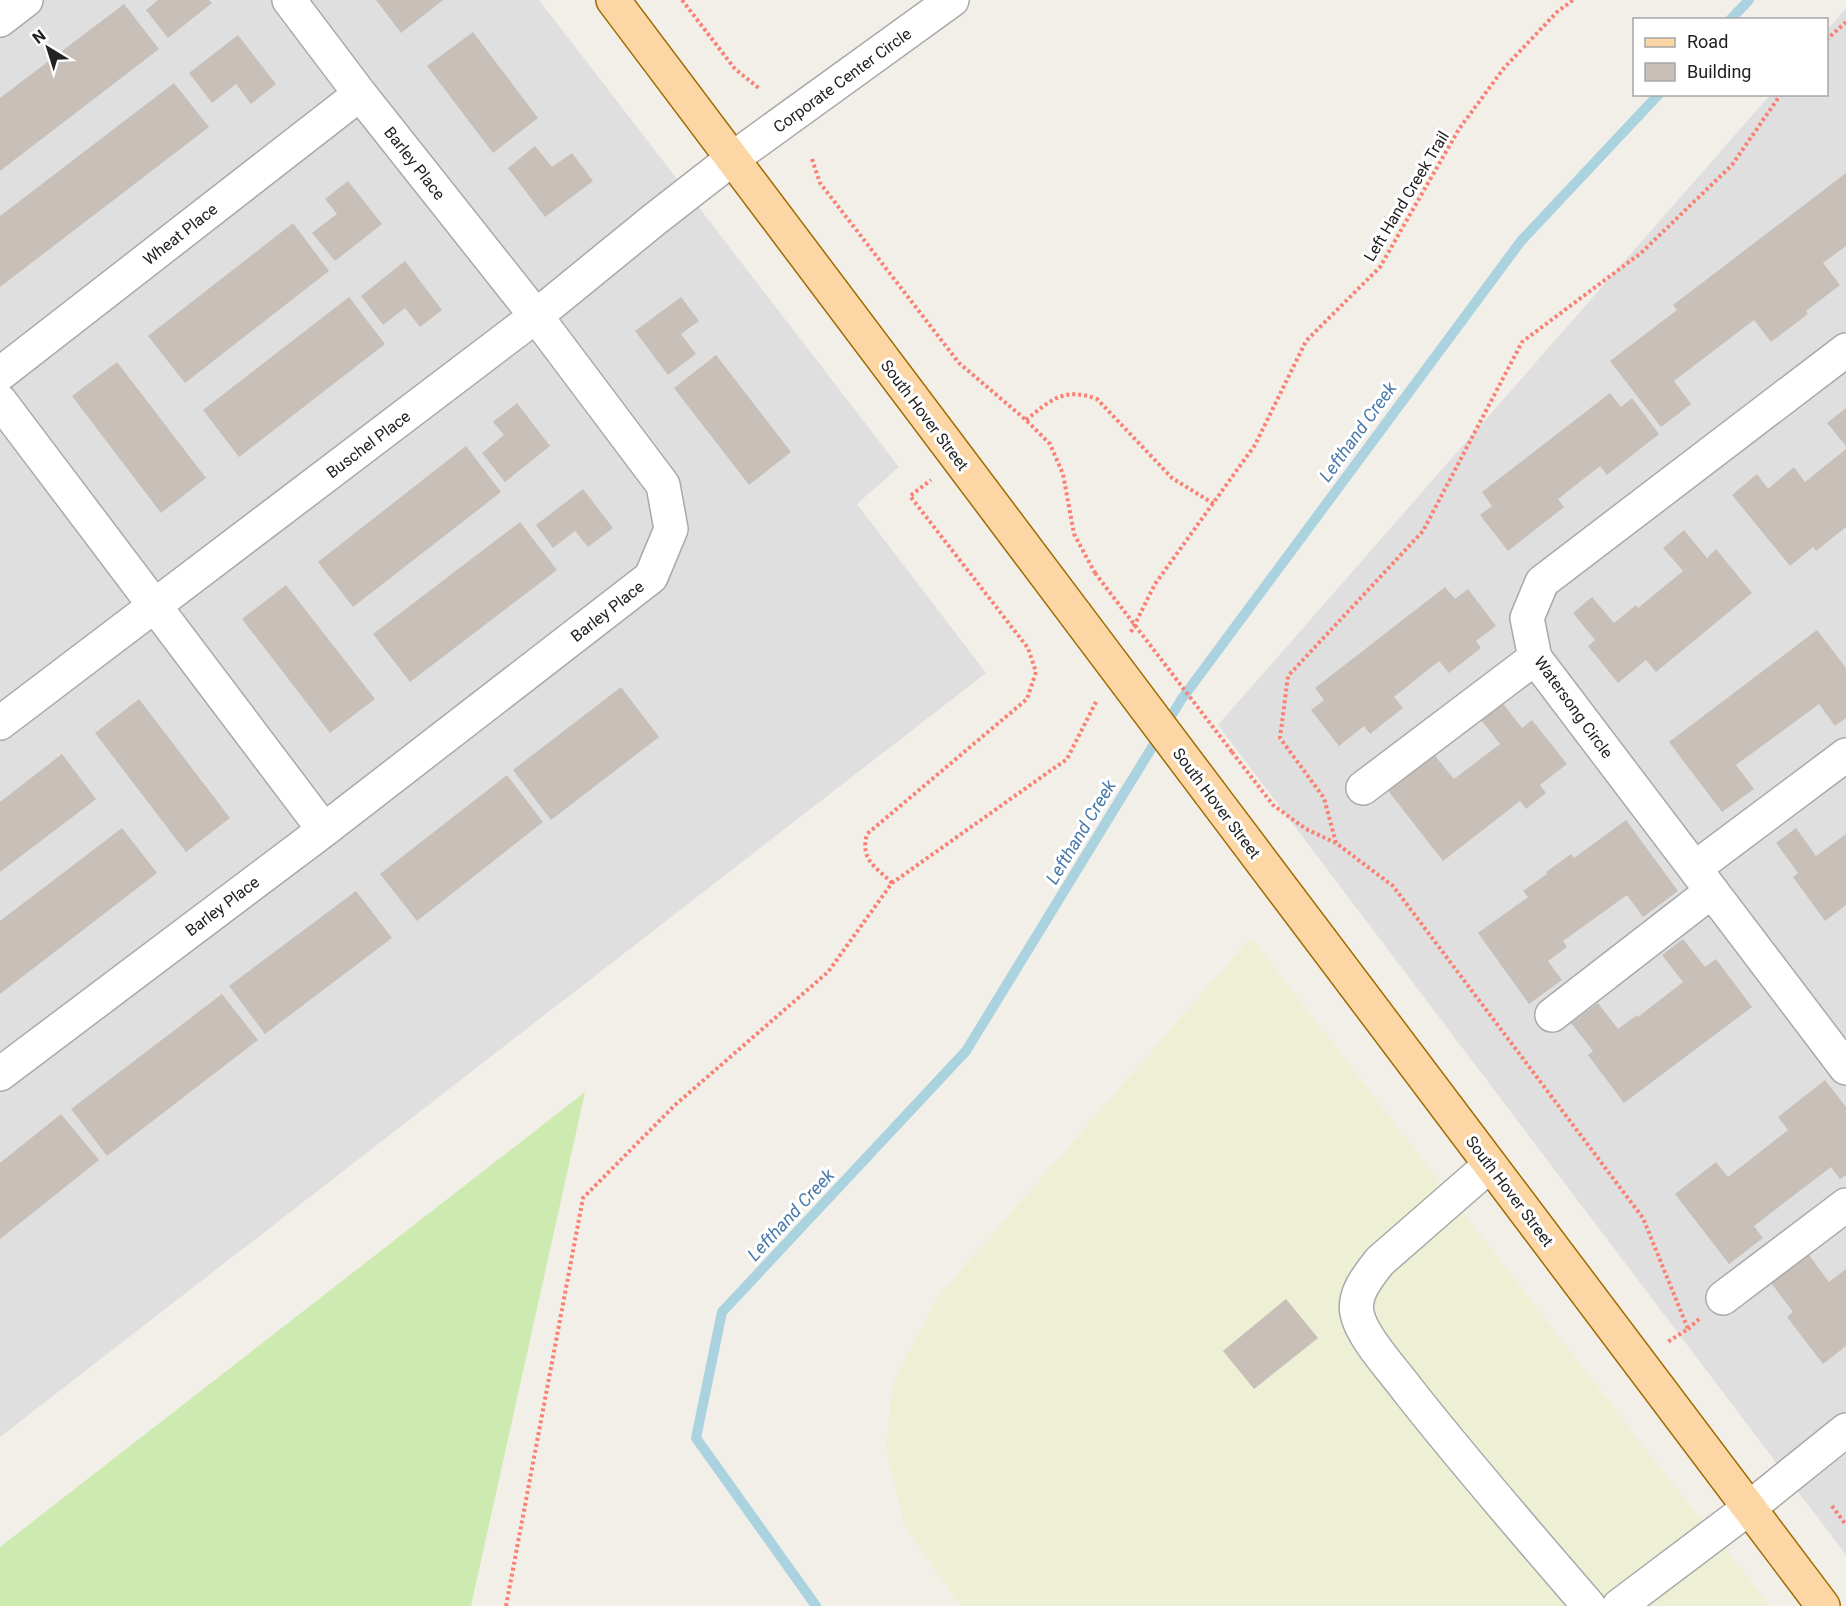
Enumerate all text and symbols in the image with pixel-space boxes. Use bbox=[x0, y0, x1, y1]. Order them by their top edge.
north arrow bbox=[18, 18, 78, 78]
legend bbox=[1633, 18, 1828, 96]
street label: Corporate Center Circle bbox=[770, 24, 915, 137]
text: N bbox=[29, 26, 49, 48]
text: Road bbox=[1687, 31, 1728, 52]
text: Building bbox=[1687, 61, 1751, 82]
street label: Barley Place bbox=[380, 123, 449, 204]
street label: Left Hand Creek Trail bbox=[1360, 128, 1453, 265]
street label: Wheat Place bbox=[139, 200, 221, 269]
street label: South Hover Street bbox=[877, 356, 972, 474]
water label: Lefthand Creek bbox=[1314, 377, 1401, 486]
street label: Buschel Place bbox=[323, 407, 414, 482]
street label: Barley Place bbox=[567, 577, 648, 646]
street label: Watersong Circle bbox=[1530, 653, 1617, 762]
street label: South Hover Street bbox=[1169, 744, 1264, 862]
water label: Lefthand Creek bbox=[1041, 775, 1121, 888]
street label: Barley Place bbox=[182, 872, 263, 940]
street label: South Hover Street bbox=[1462, 1132, 1557, 1250]
water label: Lefthand Creek bbox=[743, 1164, 839, 1265]

